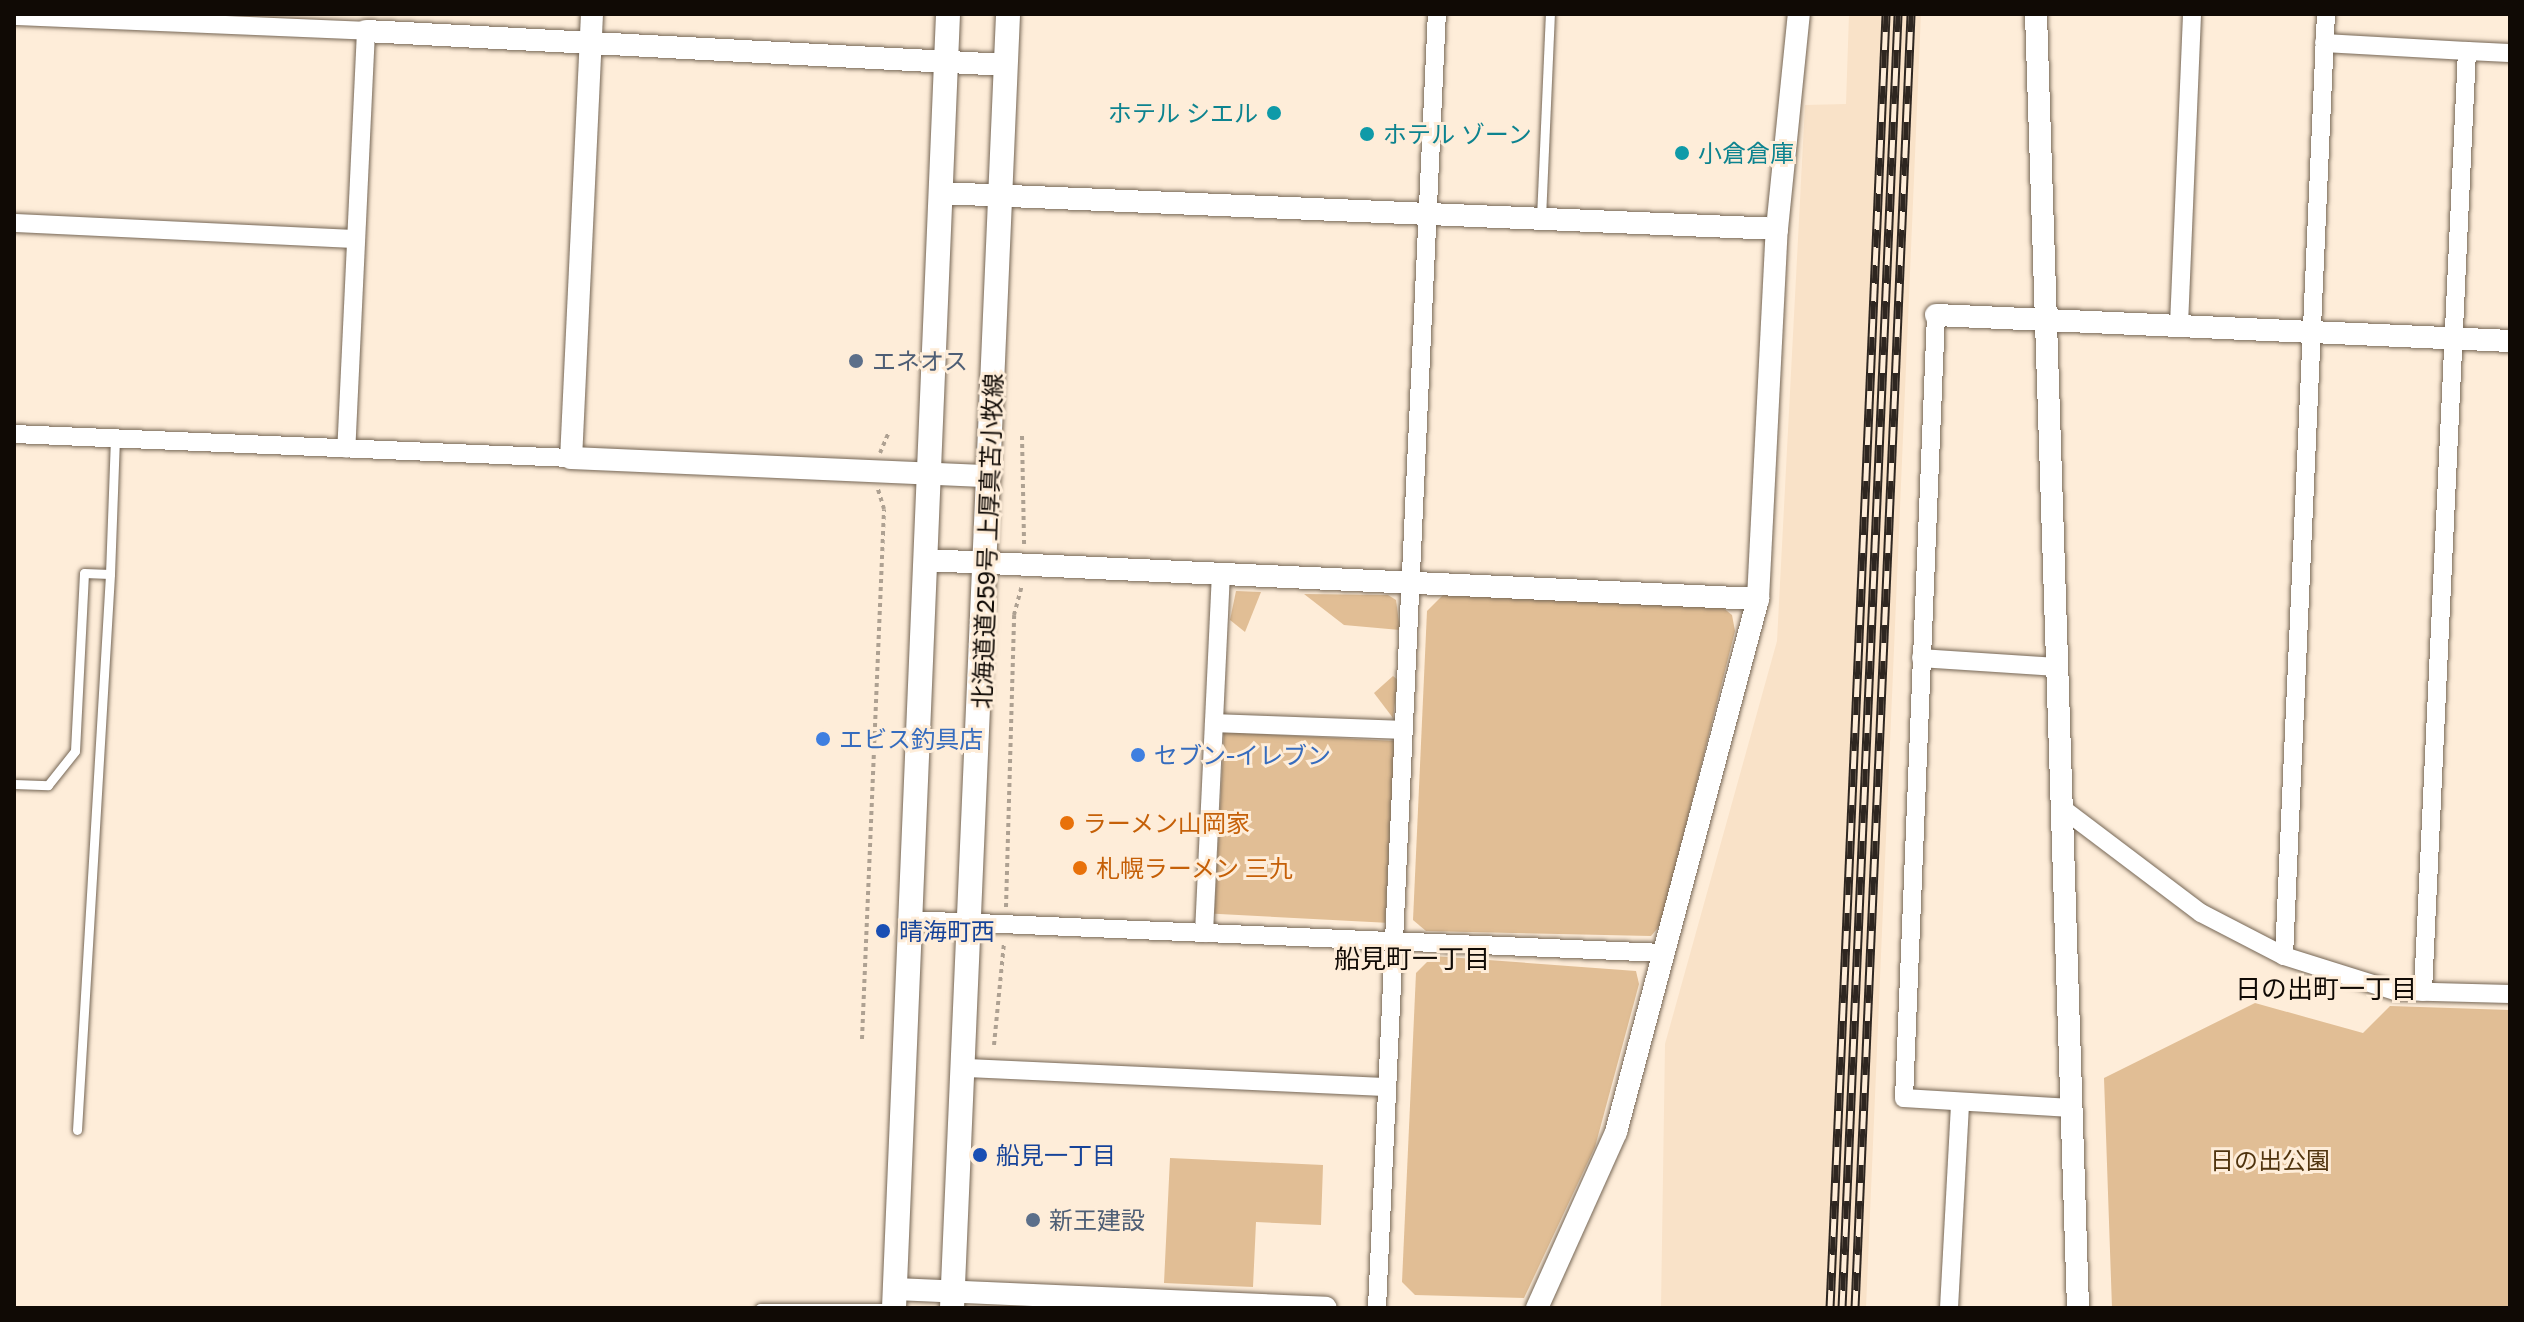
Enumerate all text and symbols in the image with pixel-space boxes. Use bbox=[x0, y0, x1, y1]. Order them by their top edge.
place label: ホテル シエル bbox=[1108, 99, 1258, 127]
marker: ホテル シエル bbox=[1265, 104, 1283, 122]
place label: ホテル ゾーン bbox=[1383, 120, 1533, 148]
marker: ホテル ゾーン bbox=[1358, 125, 1376, 143]
place label: 小倉倉庫 bbox=[1698, 139, 1794, 167]
marker: 小倉倉庫 bbox=[1673, 144, 1691, 162]
place label: エネオス bbox=[872, 347, 968, 375]
marker: エネオス bbox=[847, 352, 865, 370]
street label: 北海道道259号 上厚真苫小牧線 bbox=[967, 372, 1007, 710]
place label: エビス釣具店 bbox=[839, 725, 983, 753]
marker: エビス釣具店 bbox=[814, 730, 832, 748]
place label: セブン-イレブン bbox=[1154, 741, 1331, 769]
marker: セブン-イレブン bbox=[1129, 746, 1147, 764]
place label: ラーメン山岡家 bbox=[1083, 809, 1251, 837]
marker: ラーメン山岡家 bbox=[1058, 814, 1076, 832]
place label: 札幌ラーメン 三九 bbox=[1096, 854, 1294, 882]
marker: 札幌ラーメン 三九 bbox=[1071, 859, 1089, 877]
place label: 晴海町西 bbox=[899, 917, 995, 945]
marker: 晴海町西 bbox=[874, 922, 892, 940]
district label: 船見町一丁目 bbox=[1334, 943, 1490, 975]
district label: 日の出町一丁目 bbox=[2235, 973, 2417, 1005]
place label: 船見一丁目 bbox=[996, 1141, 1116, 1169]
marker: 船見一丁目 bbox=[971, 1146, 989, 1164]
park label: 日の出公園 bbox=[2210, 1146, 2330, 1174]
place label: 新王建設 bbox=[1049, 1206, 1145, 1234]
marker: 新王建設 bbox=[1024, 1211, 1042, 1229]

